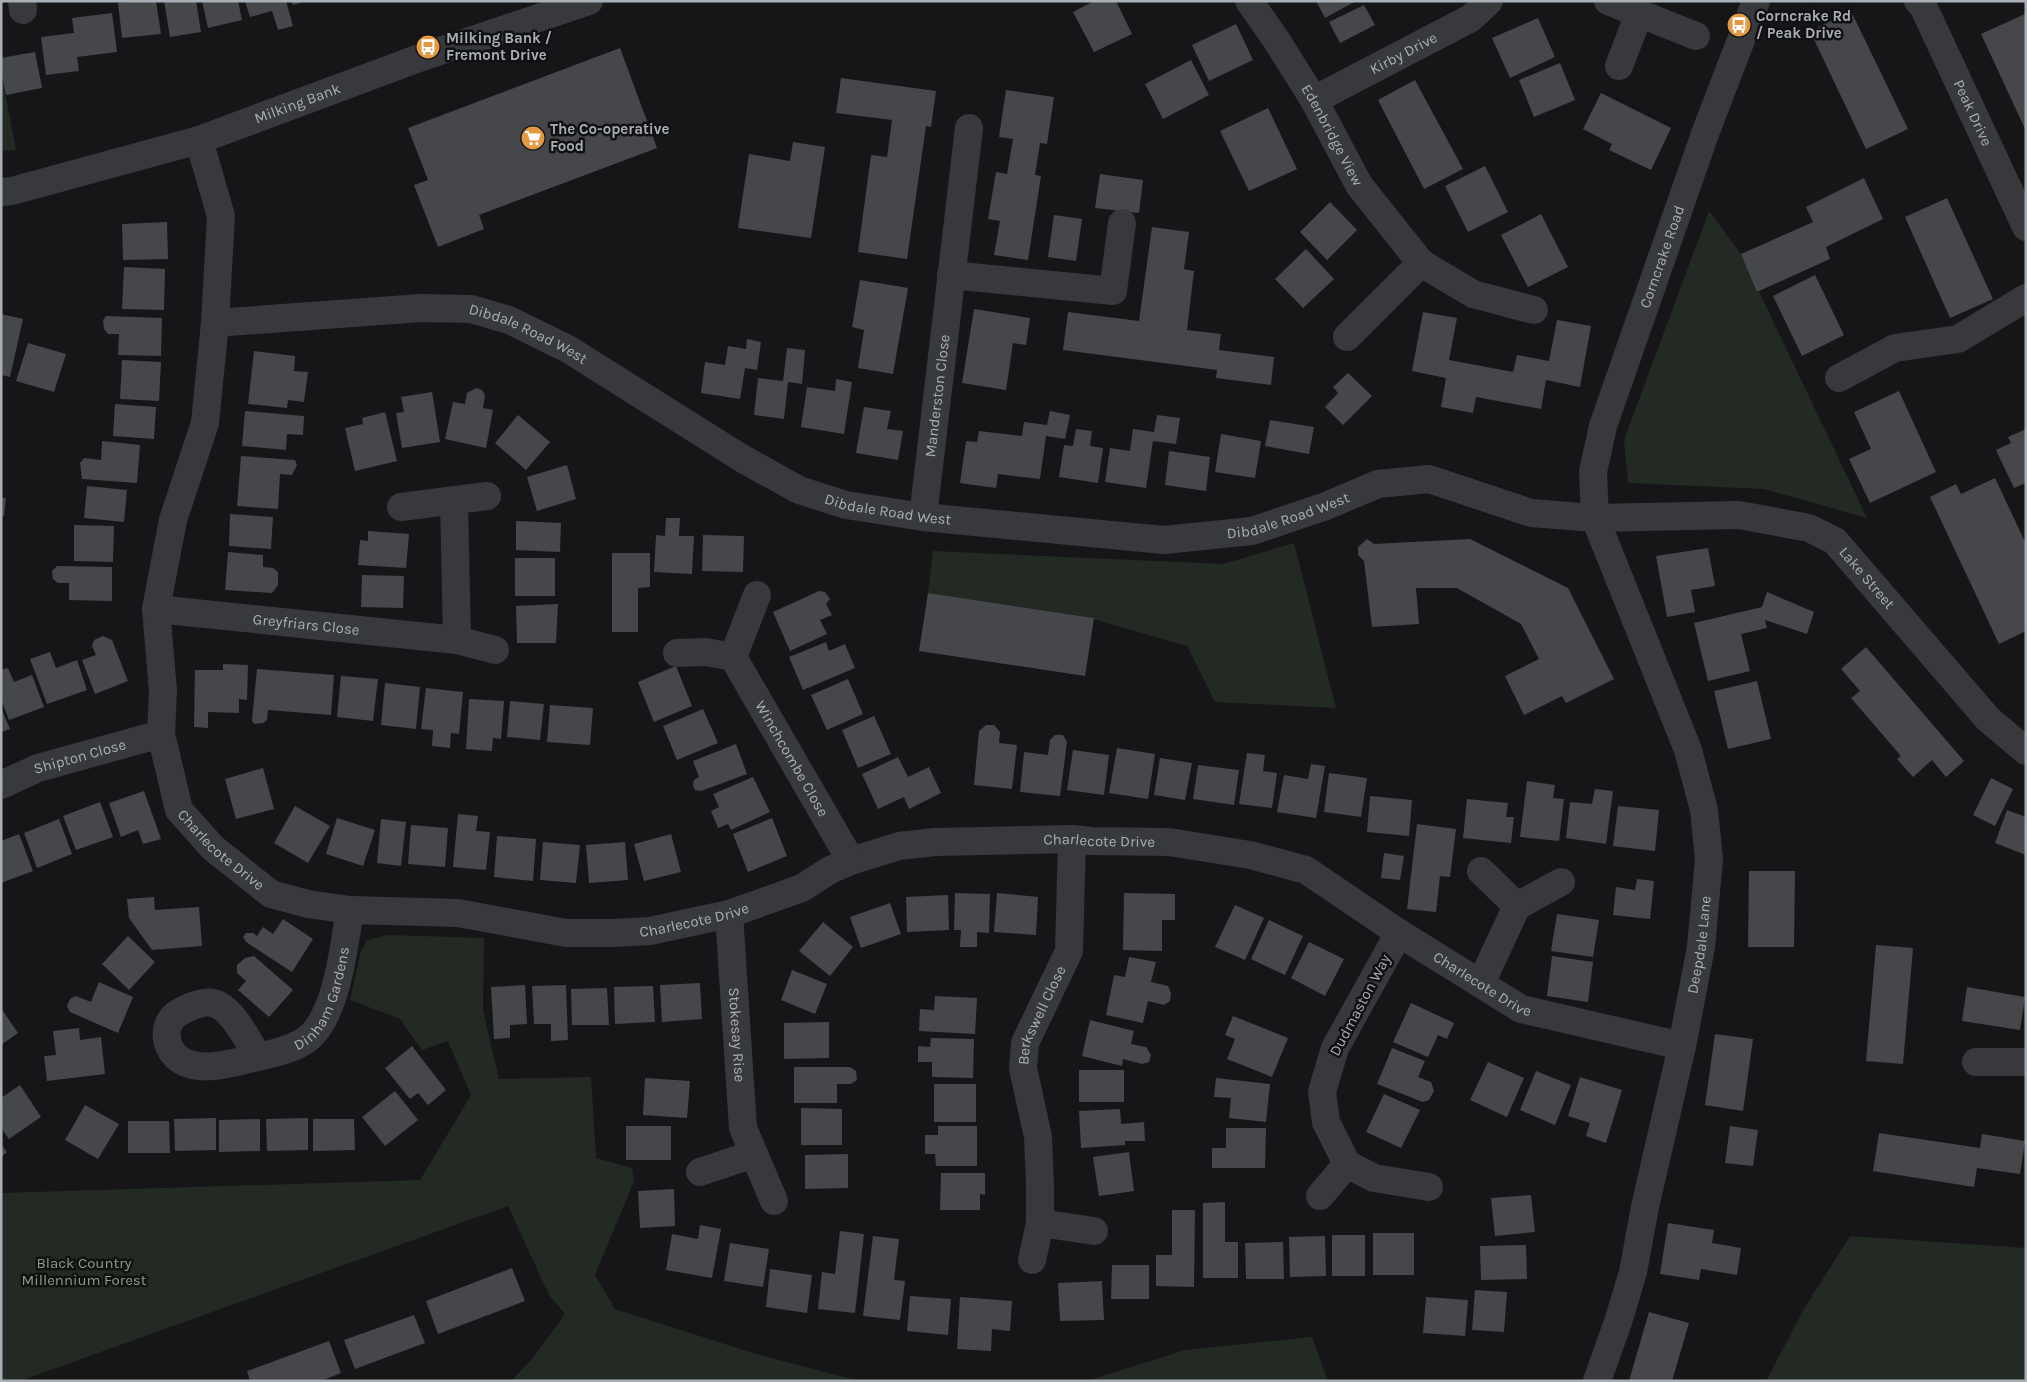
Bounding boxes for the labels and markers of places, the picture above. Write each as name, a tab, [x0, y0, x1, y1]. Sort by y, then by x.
place label: Corncrake Rd / Peak Drive	[1756, 7, 1851, 42]
bus stop icon: Corncrake Rd / Peak Drive	[1726, 12, 1752, 38]
place label: Milking Bank / Fremont Drive	[446, 29, 552, 64]
bus stop icon: Milking Bank / Fremont Drive	[415, 34, 441, 60]
place label: The Co-operative Food	[550, 120, 670, 155]
supermarket icon: The Co-operative Food	[520, 125, 546, 151]

